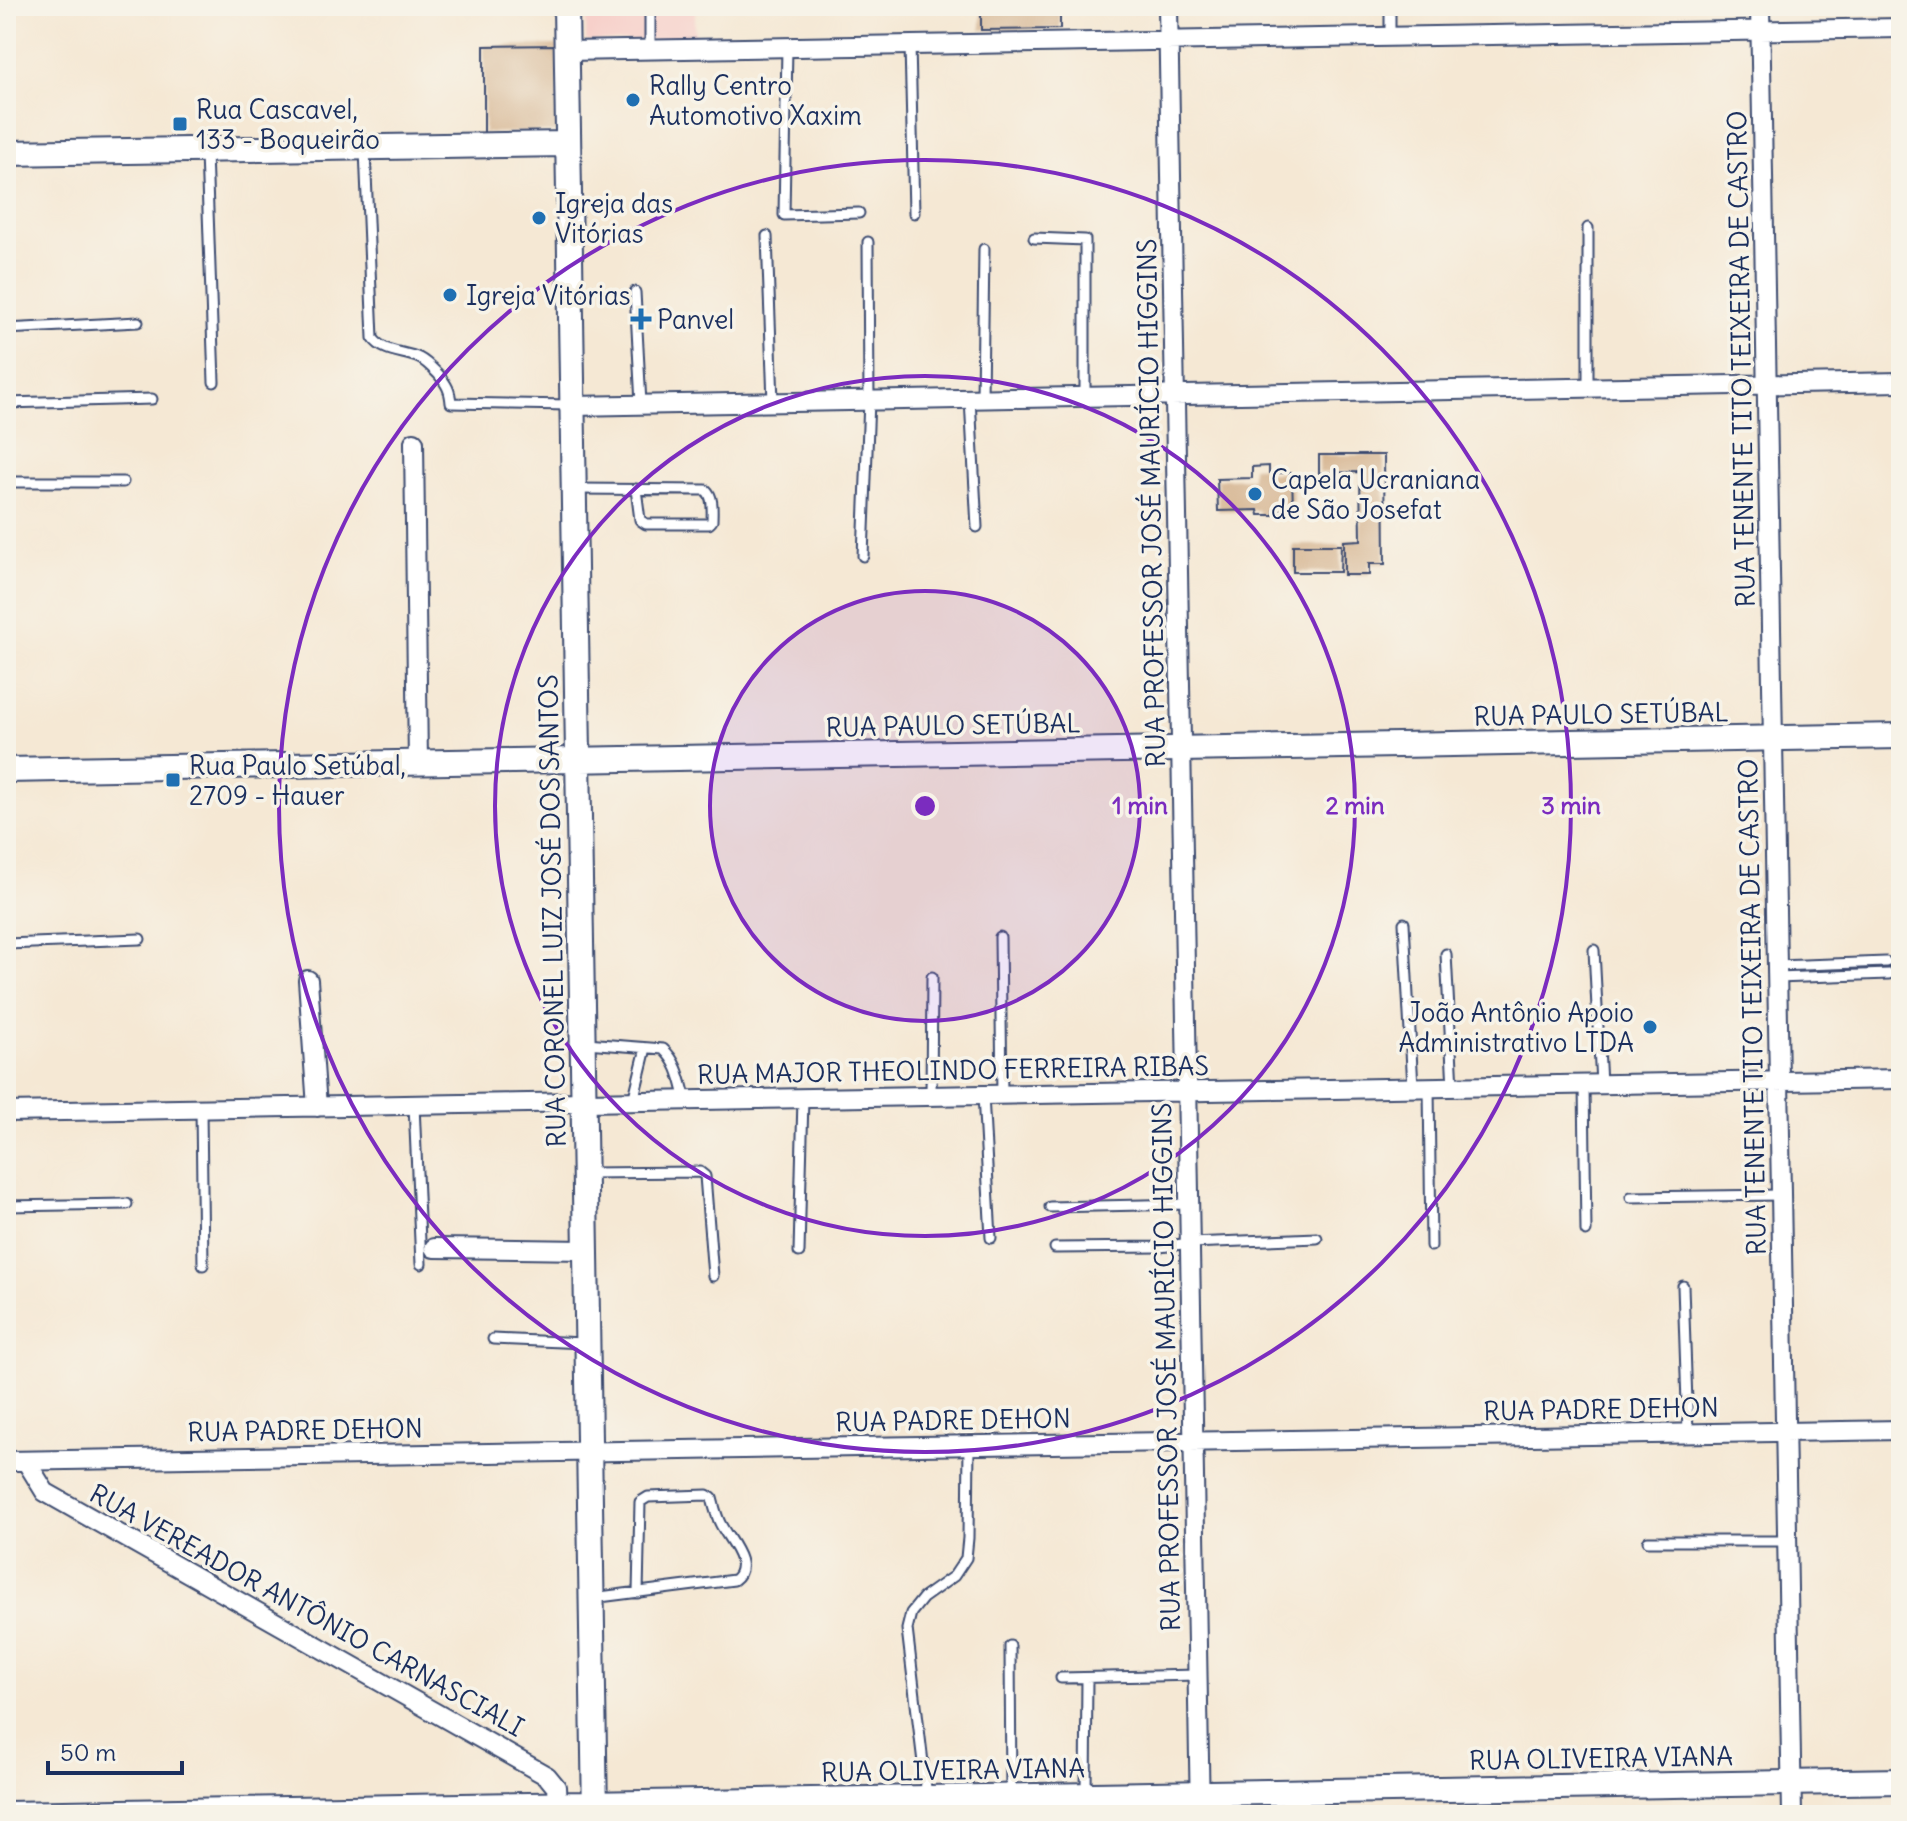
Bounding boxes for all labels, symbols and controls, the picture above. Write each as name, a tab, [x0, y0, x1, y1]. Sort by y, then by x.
place label: Rally Centro Automotivo Xaxim	[649, 69, 862, 132]
marker: Rally Centro Automotivo Xaxim	[624, 91, 642, 109]
place label: Rua Cascavel, 133 - Boqueirão	[196, 93, 380, 156]
street label: RUA TENENTE TITO TEIXEIRA DE CASTRO	[1720, 110, 1762, 608]
marker: Rua Cascavel, 133 - Boqueirão	[171, 115, 189, 133]
place label: Igreja das Vitórias	[555, 187, 673, 250]
marker: Igreja das Vitórias	[530, 209, 548, 227]
street label: RUA PROFESSOR JOSÉ MAURÍCIO HIGGINS	[1129, 238, 1172, 768]
place label: Igreja Vitórias	[466, 279, 631, 312]
marker: Igreja Vitórias	[441, 286, 459, 304]
place label: Panvel	[657, 303, 734, 336]
marker: Panvel	[632, 310, 650, 328]
place label: Capela Ucraniana de São Josefat	[1271, 463, 1480, 526]
marker: Capela Ucraniana de São Josefat	[1246, 485, 1264, 503]
street label: RUA CORONEL LUIZ JOSÉ DOS SANTOS	[530, 674, 573, 1148]
street label: RUA PAULO SETÚBAL	[1473, 694, 1729, 733]
street label: RUA PAULO SETÚBAL	[825, 705, 1081, 744]
place label: Rua Paulo Setúbal, 2709 - Hauer	[189, 749, 406, 812]
street label: RUA TENENTE TITO TEIXEIRA DE CASTRO	[1731, 758, 1773, 1256]
marker: Rua Paulo Setúbal, 2709 - Hauer	[164, 771, 182, 789]
text: 1 min	[1112, 790, 1168, 820]
text: 2 min	[1325, 790, 1385, 820]
text: 3 min	[1541, 790, 1601, 820]
centre of rings	[911, 792, 939, 820]
place label: João Antônio Apoio Administrativo LTDA	[1398, 996, 1634, 1059]
marker: João Antônio Apoio Administrativo LTDA	[1641, 1018, 1659, 1036]
street label: RUA MAJOR THEOLINDO FERREIRA RIBAS	[697, 1049, 1209, 1091]
street label: RUA PROFESSOR JOSÉ MAURÍCIO HIGGINS	[1144, 1102, 1187, 1632]
street label: RUA PADRE DEHON	[1483, 1390, 1719, 1428]
street label: RUA PADRE DEHON	[835, 1401, 1071, 1439]
street label: RUA PADRE DEHON	[187, 1411, 423, 1449]
street label: RUA VEREADOR ANTÔNIO CARNASCIALI	[84, 1475, 531, 1744]
scale bar	[48, 1725, 182, 1775]
text: 50 m	[60, 1737, 116, 1767]
street label: RUA OLIVEIRA VIANA	[1469, 1739, 1733, 1777]
street label: RUA OLIVEIRA VIANA	[821, 1751, 1085, 1789]

